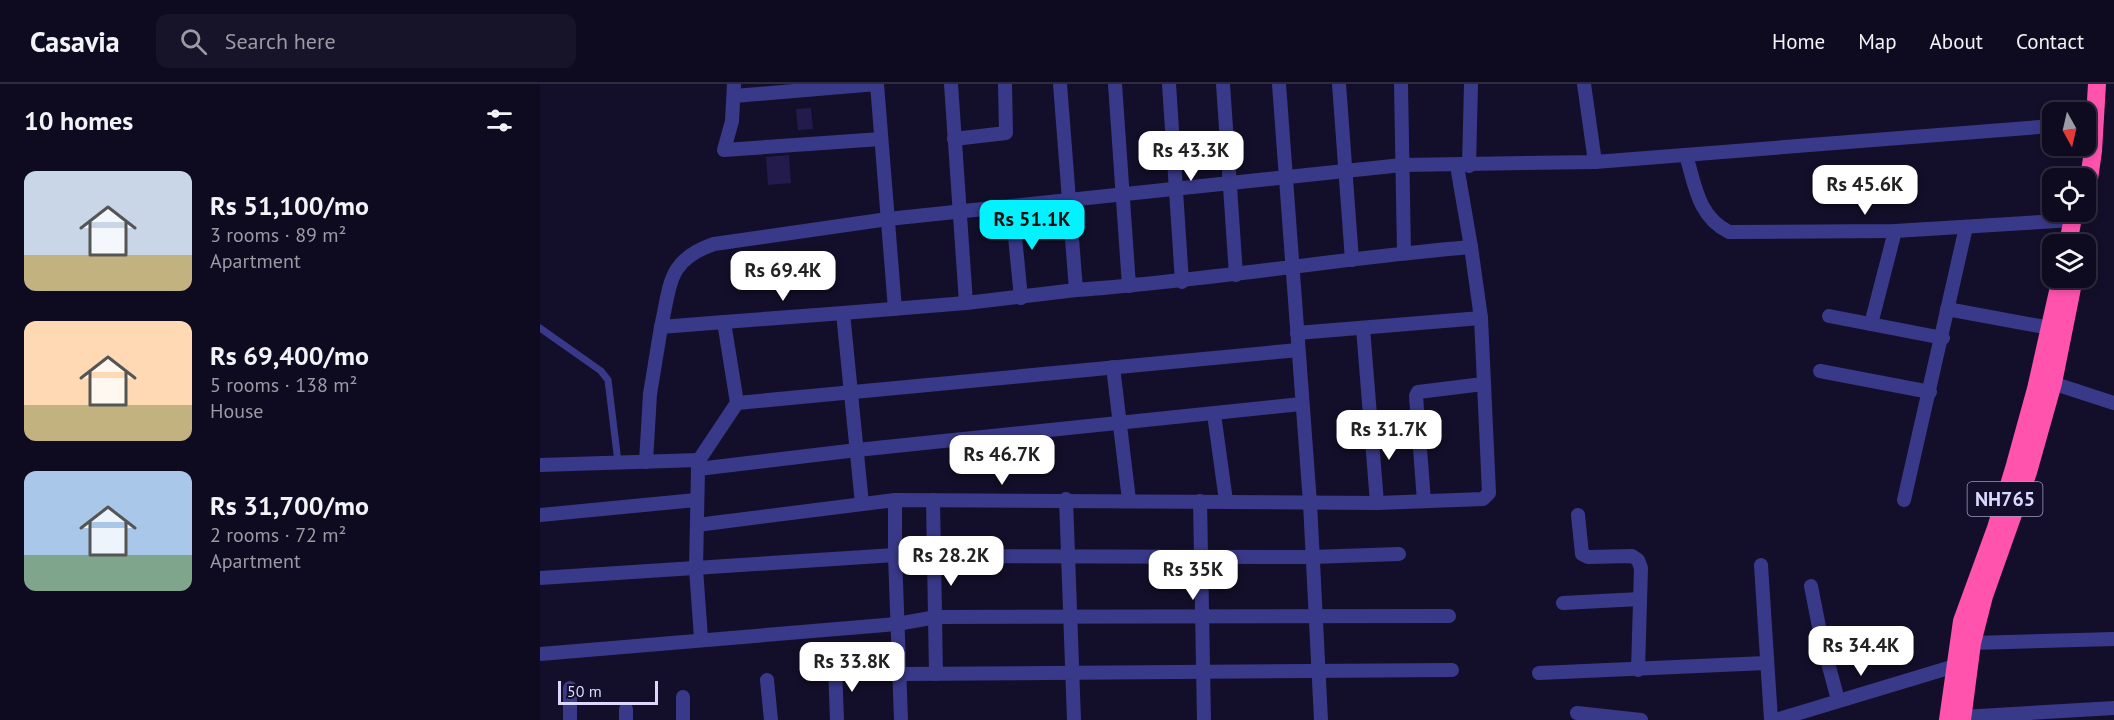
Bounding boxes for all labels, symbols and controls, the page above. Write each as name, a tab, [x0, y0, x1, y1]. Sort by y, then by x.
search box	[156, 14, 576, 68]
text: Casavia	[30, 23, 120, 60]
icon: search	[177, 25, 210, 58]
text: Search here	[225, 27, 336, 55]
text: Home	[1772, 28, 1825, 55]
text: Map	[1858, 28, 1897, 55]
text: About	[1930, 28, 1983, 55]
text: Contact	[2016, 28, 2084, 55]
north arrow	[2042, 102, 2096, 156]
map controls	[2042, 102, 2096, 288]
text: 10 homes	[24, 104, 133, 137]
icon: filters	[483, 104, 516, 137]
pin: Rs 43.3K	[1129, 131, 1253, 182]
text: Rs 43.3K	[1153, 137, 1229, 163]
pin: Rs 45.6K	[1803, 165, 1927, 216]
button: locate	[2042, 168, 2096, 222]
text: Rs 45.6K	[1827, 171, 1903, 197]
text: Rs 51,100/mo	[210, 189, 369, 222]
icon: home	[72, 195, 144, 267]
pin: Rs 51.1K	[970, 200, 1094, 251]
text: Rs 51.1K	[994, 206, 1070, 232]
text: 3 rooms · 89 m²	[210, 222, 346, 248]
button: layers	[2042, 234, 2096, 288]
text: Apartment	[210, 248, 301, 274]
pin: Rs 69.4K	[721, 251, 845, 302]
text: Rs 69.4K	[745, 257, 821, 283]
text: Rs 69,400/mo	[210, 339, 369, 372]
icon: home	[72, 345, 144, 417]
text: 5 rooms · 138 m²	[210, 372, 357, 398]
text: House	[210, 398, 264, 424]
pin: Rs 31.7K	[1327, 410, 1451, 461]
text: Rs 31.7K	[1351, 416, 1427, 442]
pin: Rs 46.7K	[940, 435, 1064, 486]
text: Rs 46.7K	[964, 441, 1040, 467]
road number: NH765	[1968, 482, 2042, 516]
text: Rs 31,700/mo	[210, 489, 369, 522]
icon: home	[72, 495, 144, 567]
text: 2 rooms · 72 m²	[210, 522, 346, 548]
pin: Rs 28.2K	[889, 536, 1013, 587]
text: Rs 28.2K	[913, 542, 989, 568]
text: Apartment	[210, 548, 301, 574]
pin: Rs 35K	[1144, 550, 1242, 601]
text: Rs 35K	[1163, 556, 1223, 582]
pin: Rs 34.4K	[1799, 626, 1923, 677]
text: Rs 34.4K	[1823, 632, 1899, 658]
pin: Rs 33.8K	[790, 642, 914, 693]
text: Rs 33.8K	[814, 648, 890, 674]
scale bar	[558, 678, 658, 706]
text: 50 m	[567, 681, 602, 701]

